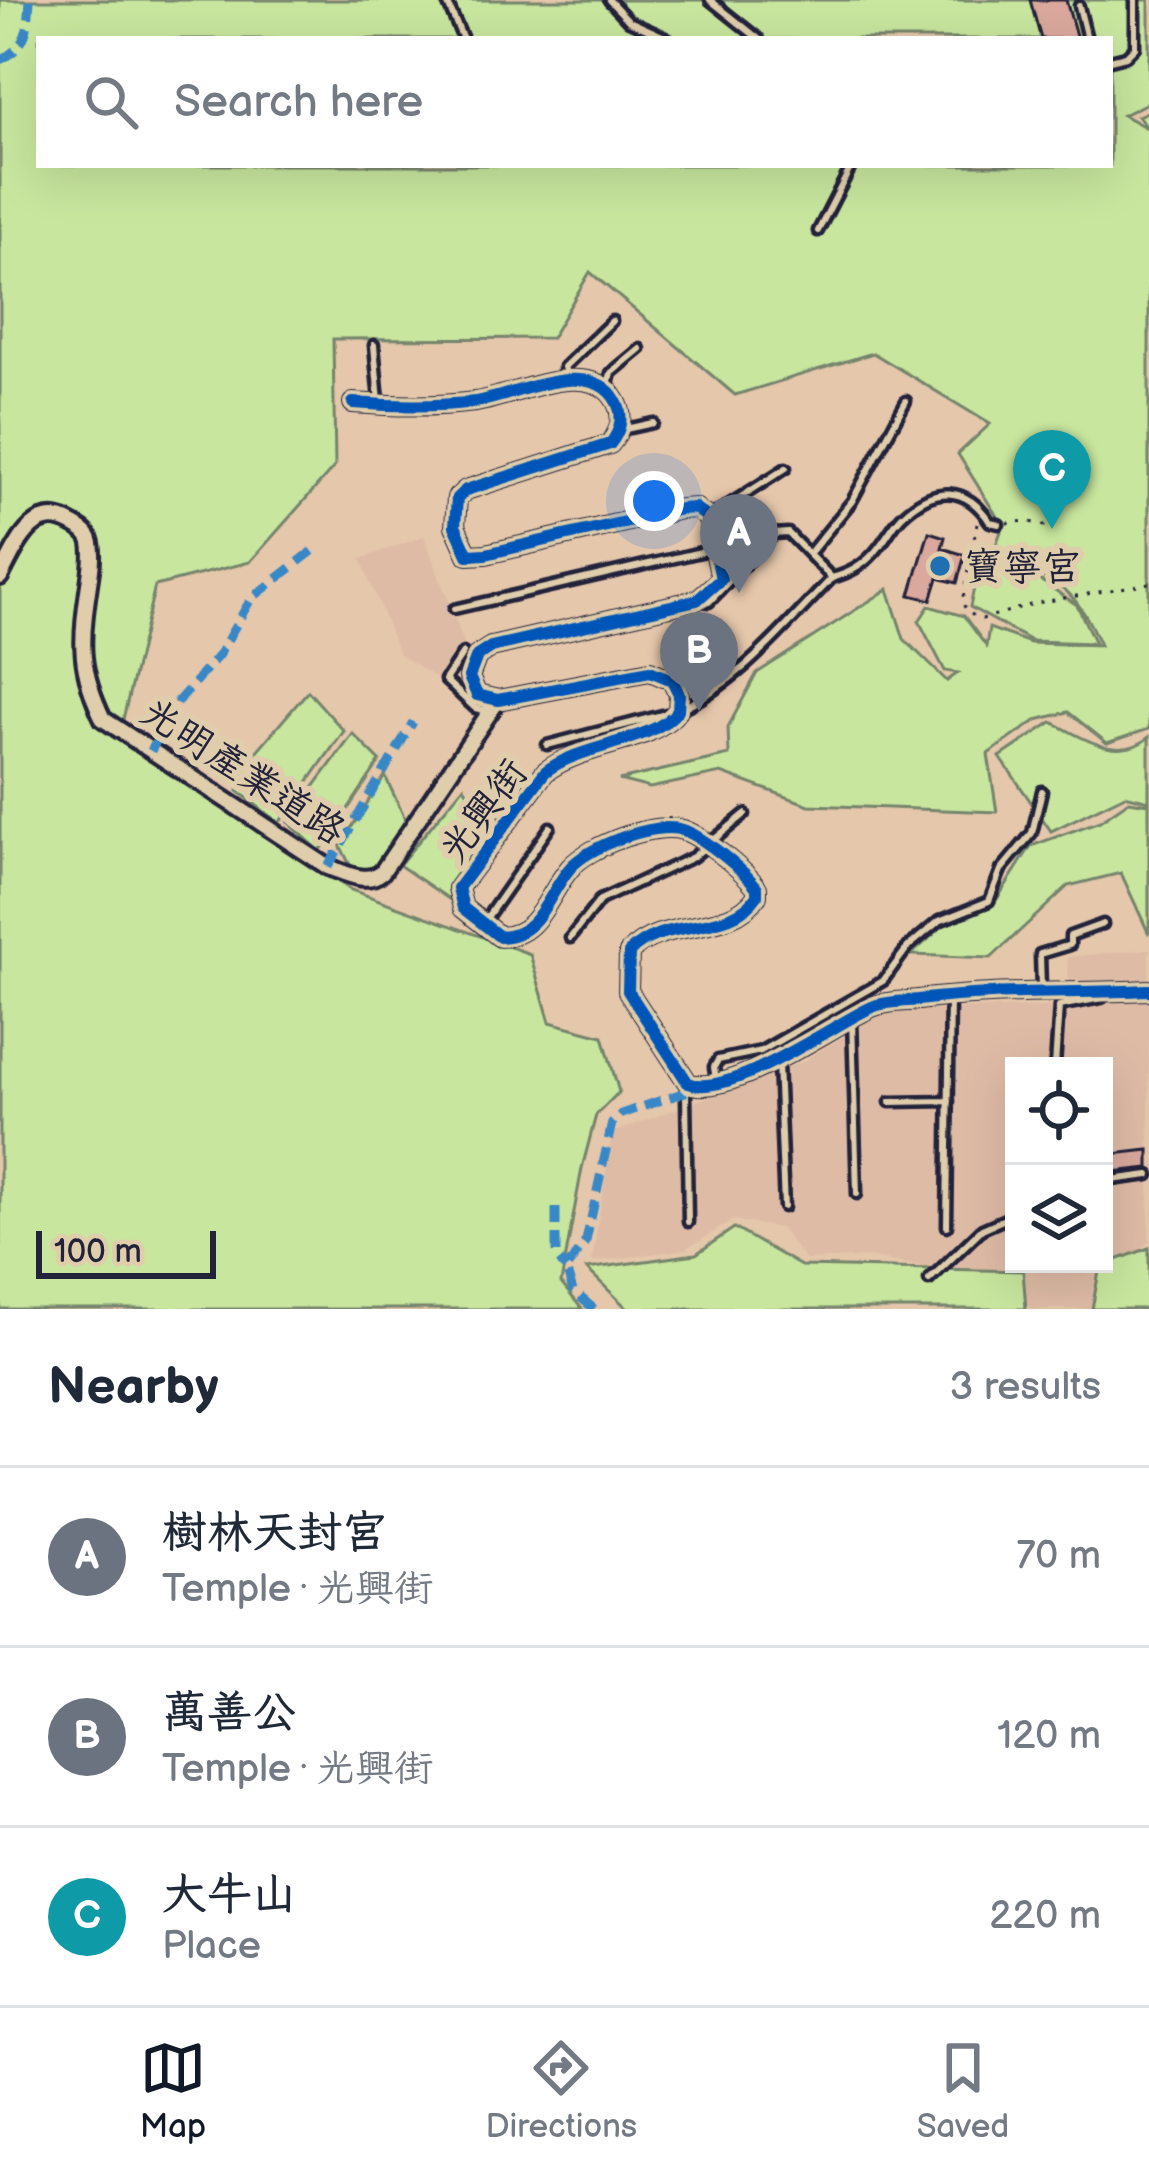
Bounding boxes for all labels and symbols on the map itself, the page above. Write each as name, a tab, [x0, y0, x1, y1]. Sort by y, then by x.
pin: C	[1013, 430, 1091, 529]
your location	[624, 471, 684, 531]
pin: A	[700, 494, 778, 593]
place label: 寶寧宮	[964, 545, 1081, 592]
marker: 寶寧宮	[927, 553, 953, 579]
pin: B	[660, 612, 738, 711]
street label: 光明產業道路	[132, 689, 354, 856]
street label: 光興街	[430, 751, 538, 872]
scale bar	[36, 1225, 216, 1278]

